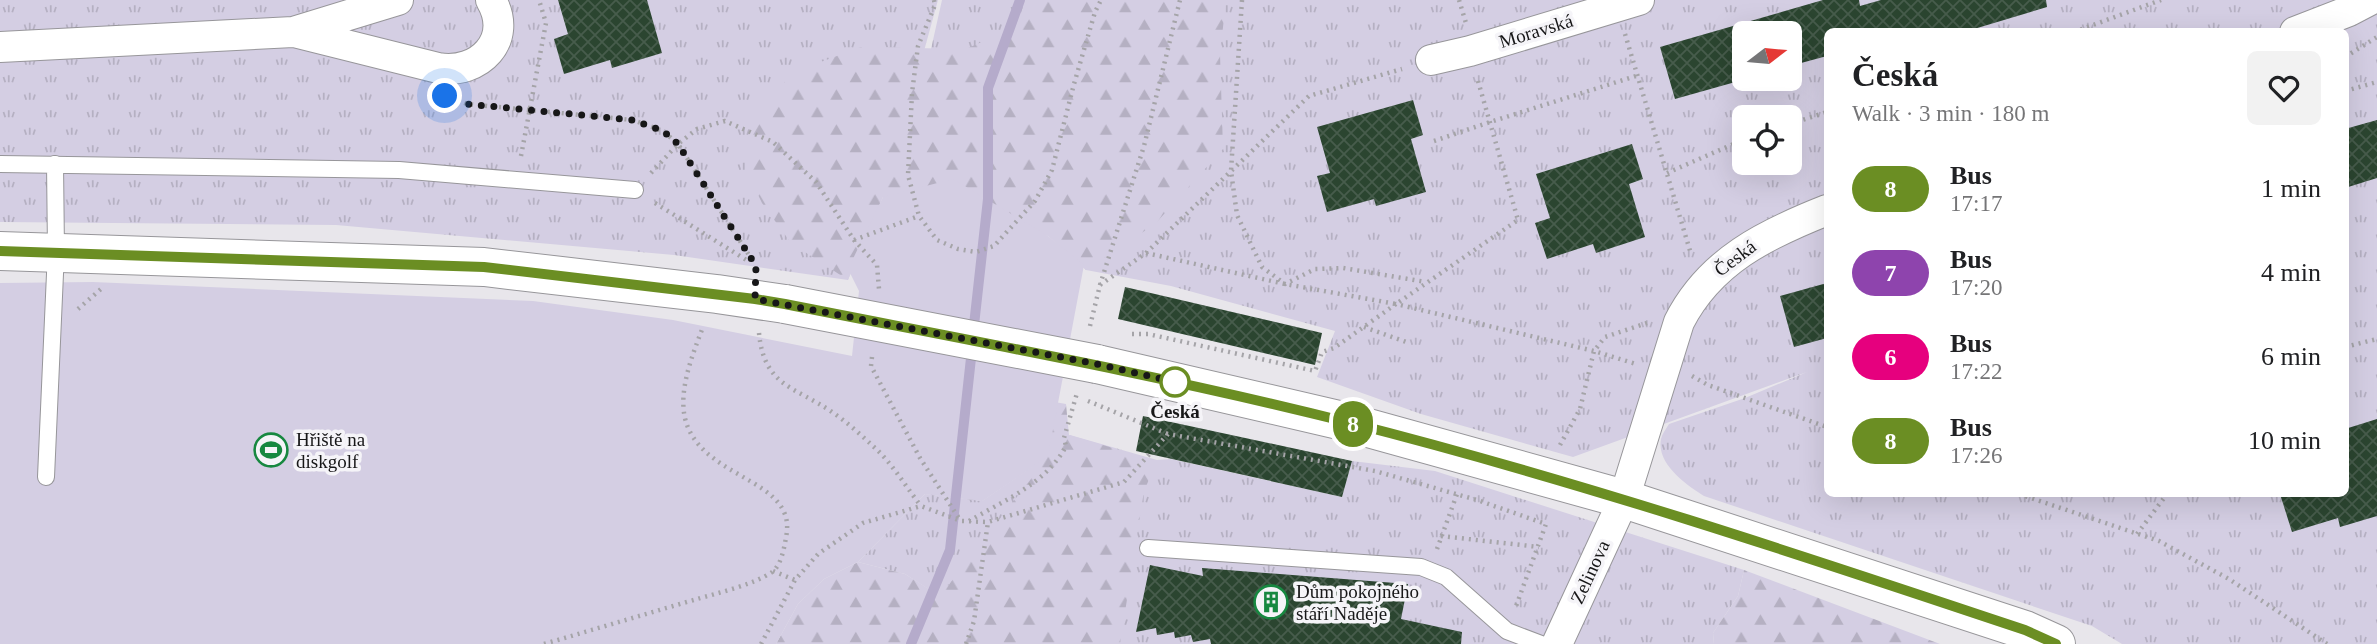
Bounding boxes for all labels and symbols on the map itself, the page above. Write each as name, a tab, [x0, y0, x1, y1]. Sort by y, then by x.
street label: Moravská	[1497, 10, 1576, 52]
north arrow	[1732, 21, 1802, 91]
your location	[427, 78, 462, 113]
street label: Česká	[1710, 235, 1760, 280]
marker: Česká	[1160, 367, 1190, 397]
place label: Česká	[1150, 401, 1200, 422]
line badge: 8	[1330, 401, 1376, 447]
place label: Hřiště na diskgolf	[296, 429, 366, 472]
sports icon: Hřiště na diskgolf	[252, 431, 290, 469]
street label: Zelinova	[1566, 536, 1614, 607]
place label: Dům pokojného stáří Naděje	[1296, 581, 1419, 624]
building icon: Dům pokojného stáří Naděje	[1252, 583, 1290, 621]

